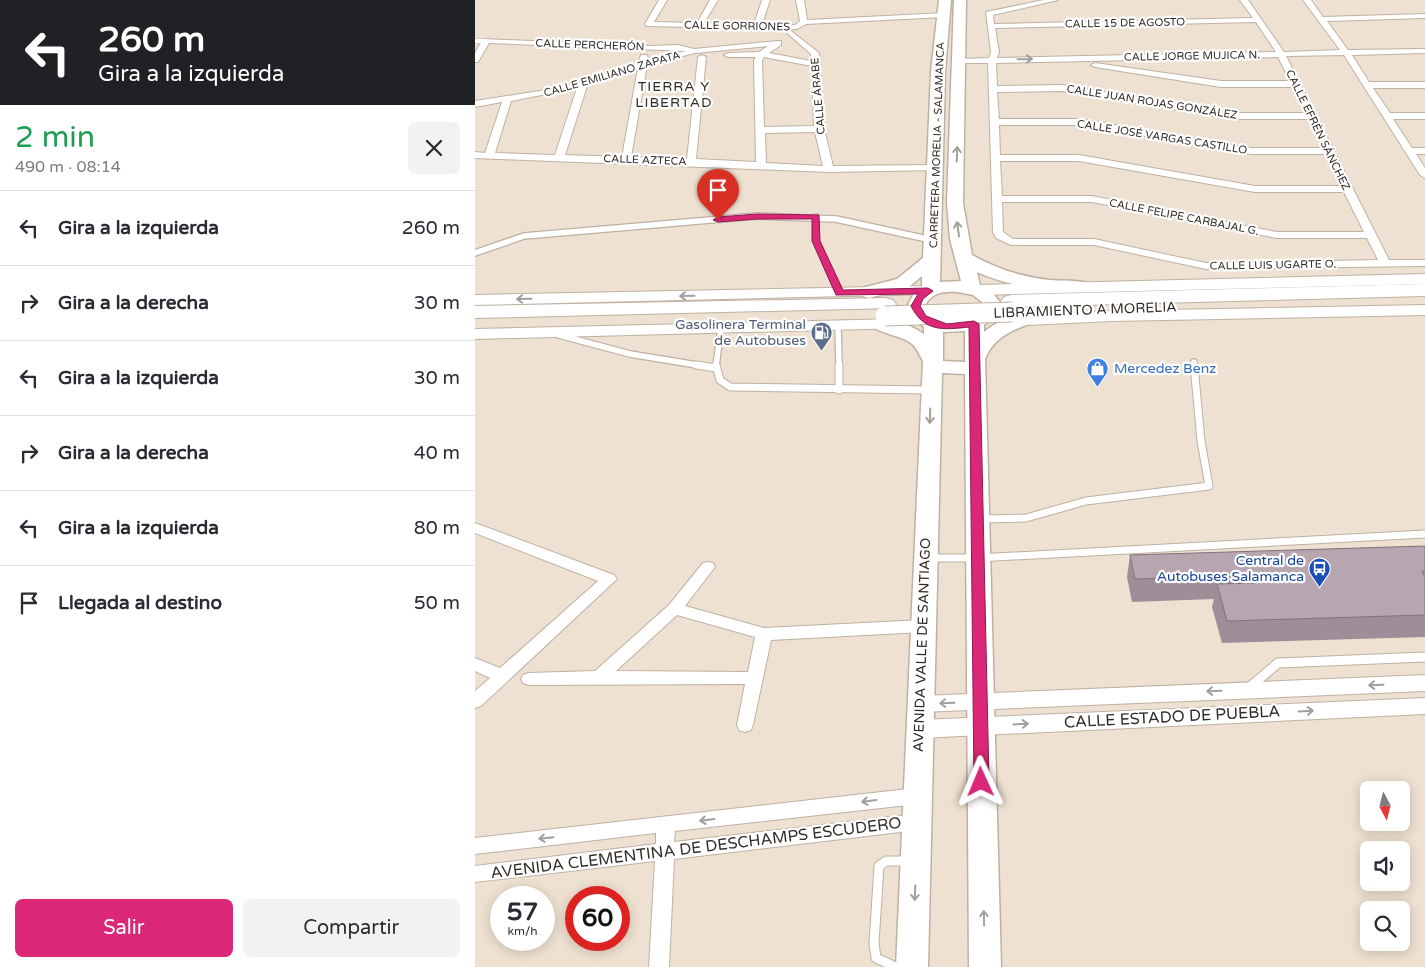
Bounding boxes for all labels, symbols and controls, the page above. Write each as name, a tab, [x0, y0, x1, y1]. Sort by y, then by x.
street label: CALLE 15 DE AGOSTO	[1065, 15, 1185, 31]
text: 260 m	[98, 19, 205, 61]
street label: CALLE GORRIONES	[684, 19, 790, 33]
icon: left	[15, 20, 80, 85]
street label: CALLE PERCHERÓN	[535, 36, 645, 53]
street label: CARRETERA MORELIA - SALAMANCA	[927, 42, 947, 248]
street label: CALLE EMILIANO ZAPATA	[542, 48, 682, 100]
street label: CALLE JORGE MUJICA N.	[1124, 48, 1260, 64]
one-way arrow	[1017, 55, 1033, 64]
street label: CALLE ÁRABE	[807, 57, 828, 135]
text: Gira a la izquierda	[98, 61, 284, 87]
street label: CALLE EFRÉN SÁNCHEZ	[1283, 67, 1354, 192]
district label: TIERRA Y LIBERTAD	[635, 78, 713, 111]
street label: CALLE JUAN ROJAS GONZÁLEZ	[1066, 81, 1238, 122]
street label: CALLE JOSÉ VARGAS CASTILLO	[1076, 116, 1248, 157]
text: 2 min	[15, 119, 95, 156]
button: close	[408, 122, 460, 174]
one-way arrow	[952, 146, 962, 162]
street label: CALLE AZTECA	[603, 152, 687, 168]
text: 490 m · 08:14	[15, 157, 121, 177]
pin	[697, 169, 739, 220]
icon: arrive	[704, 176, 732, 204]
street label: CALLE FELIPE CARBAJAL G.	[1108, 196, 1260, 238]
icon: left	[15, 214, 43, 242]
text: Gira a la izquierda	[58, 217, 219, 239]
text: 260 m	[402, 217, 460, 239]
one-way arrow	[953, 221, 963, 237]
street label: CALLE LUIS UGARTE O.	[1210, 257, 1336, 273]
icon: right	[15, 289, 43, 317]
one-way arrow	[679, 291, 695, 301]
text: Gira a la derecha	[58, 292, 209, 314]
text: 30 m	[414, 292, 460, 314]
one-way arrow	[516, 294, 532, 304]
street label: LIBRAMIENTO A MORELIA	[993, 298, 1177, 322]
place label: Gasolinera Terminal de Autobuses	[675, 316, 806, 349]
fuel station icon: Gasolinera Terminal de Autobuses	[810, 320, 834, 351]
shop icon: Mercedez Benz	[1086, 356, 1110, 387]
place label: Mercedez Benz	[1114, 360, 1216, 377]
icon: left	[15, 364, 43, 392]
text: Gira a la izquierda	[58, 367, 219, 389]
text: 30 m	[414, 367, 460, 389]
one-way arrow	[925, 408, 935, 424]
icon: right	[15, 439, 43, 467]
text: Gira a la derecha	[58, 442, 209, 464]
text: 40 m	[414, 442, 460, 464]
icon: left	[15, 514, 43, 542]
text: Gira a la izquierda	[58, 517, 219, 539]
text: 80 m	[414, 517, 460, 539]
street label: AVENIDA VALLE DE SANTIAGO	[910, 538, 934, 752]
place label: Central de Autobuses Salamanca	[1157, 552, 1304, 585]
bus stop icon: Central de Autobuses Salamanca	[1308, 556, 1332, 587]
icon: arrive	[15, 589, 43, 617]
text: Llegada al destino	[58, 592, 222, 614]
text: 50 m	[414, 592, 460, 614]
one-way arrow	[1369, 680, 1385, 689]
one-way arrow	[1206, 687, 1222, 696]
one-way arrow	[939, 698, 955, 707]
street label: CALLE ESTADO DE PUEBLA	[1063, 701, 1281, 733]
one-way arrow	[1297, 707, 1313, 716]
one-way arrow	[1012, 719, 1029, 729]
position arrow	[954, 755, 1006, 807]
north arrow	[1360, 781, 1410, 831]
map controls	[1360, 781, 1410, 951]
one-way arrow	[861, 796, 877, 806]
street label: AVENIDA CLEMENTINA DE DESCHAMPS ESCUDERO	[489, 813, 903, 883]
one-way arrow	[700, 815, 716, 825]
one-way arrow	[538, 833, 554, 843]
button: sound	[1360, 841, 1410, 891]
one-way arrow	[910, 884, 920, 901]
speed limit sign: 60	[565, 886, 630, 951]
text: 57	[507, 897, 538, 927]
button: Salir	[15, 899, 233, 957]
button: Compartir	[243, 899, 460, 957]
button: search	[1360, 901, 1410, 951]
one-way arrow	[979, 911, 989, 927]
text: km/h	[507, 924, 538, 938]

